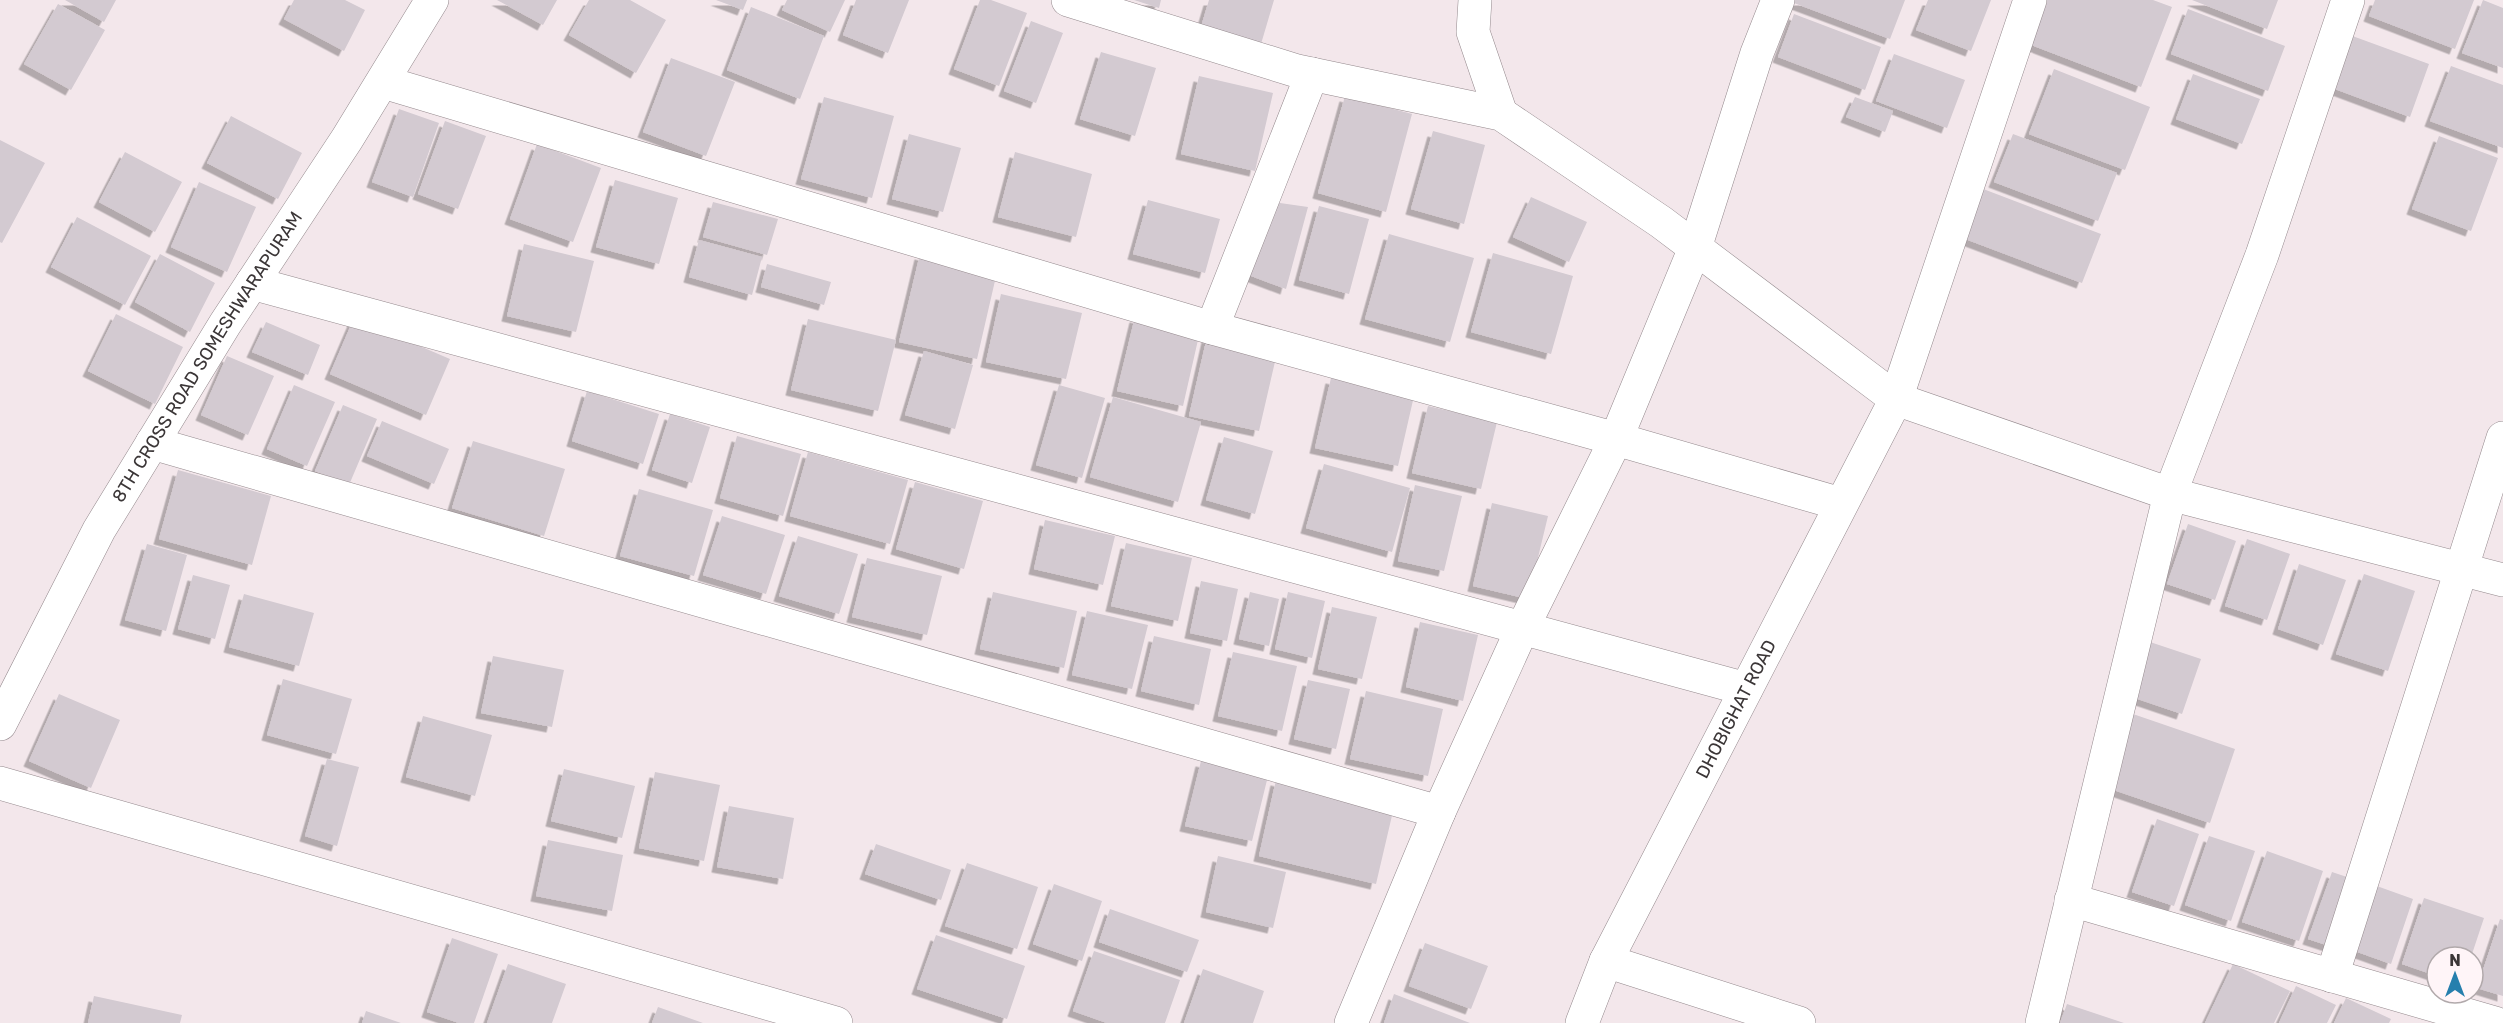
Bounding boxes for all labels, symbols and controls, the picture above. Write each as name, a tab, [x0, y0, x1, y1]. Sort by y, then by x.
street label: 8TH CROSS ROAD SOMESHWARAPURAM	[108, 207, 307, 506]
street label: DHOBIGHAT ROAD	[1691, 636, 1781, 782]
north arrow	[2425, 945, 2485, 1005]
text: N	[2449, 951, 2461, 970]

